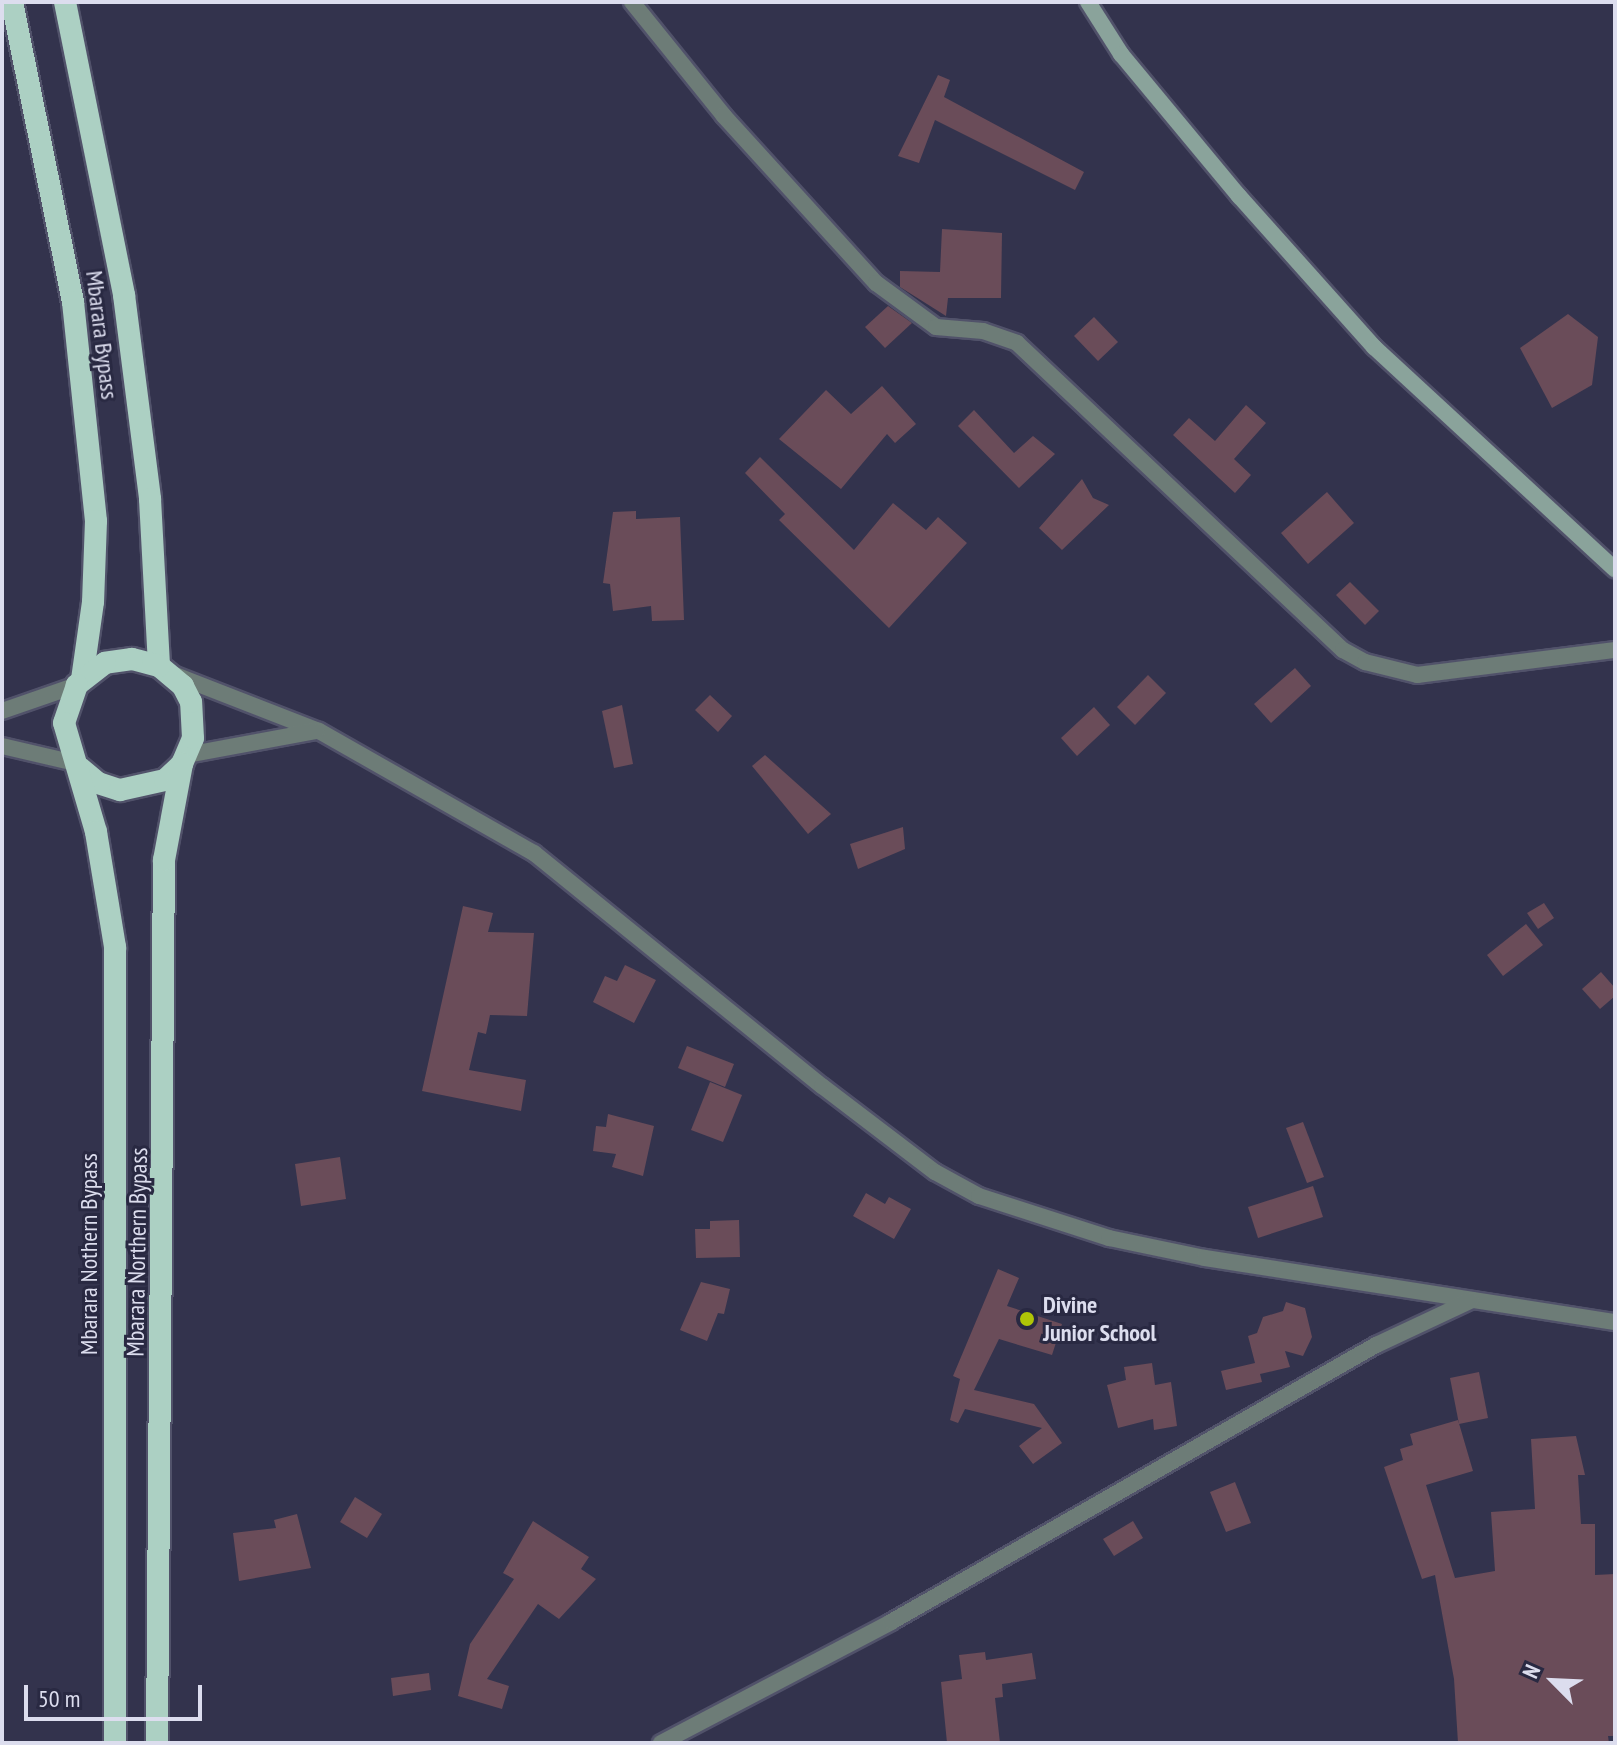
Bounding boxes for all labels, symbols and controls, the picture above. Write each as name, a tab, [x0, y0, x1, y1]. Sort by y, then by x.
street label: Mbarara Bypass	[80, 269, 124, 401]
street label: Mbarara Northern Bypass	[121, 1147, 153, 1357]
street label: Mbarara Nothern Bypass	[75, 1153, 103, 1355]
place label: Divine Junior School	[1043, 1291, 1156, 1347]
marker: Divine Junior School	[1018, 1310, 1036, 1328]
north arrow	[1513, 1641, 1593, 1721]
text: N	[1516, 1660, 1546, 1682]
scale bar	[28, 1669, 206, 1719]
text: 50 m	[38, 1683, 80, 1714]

